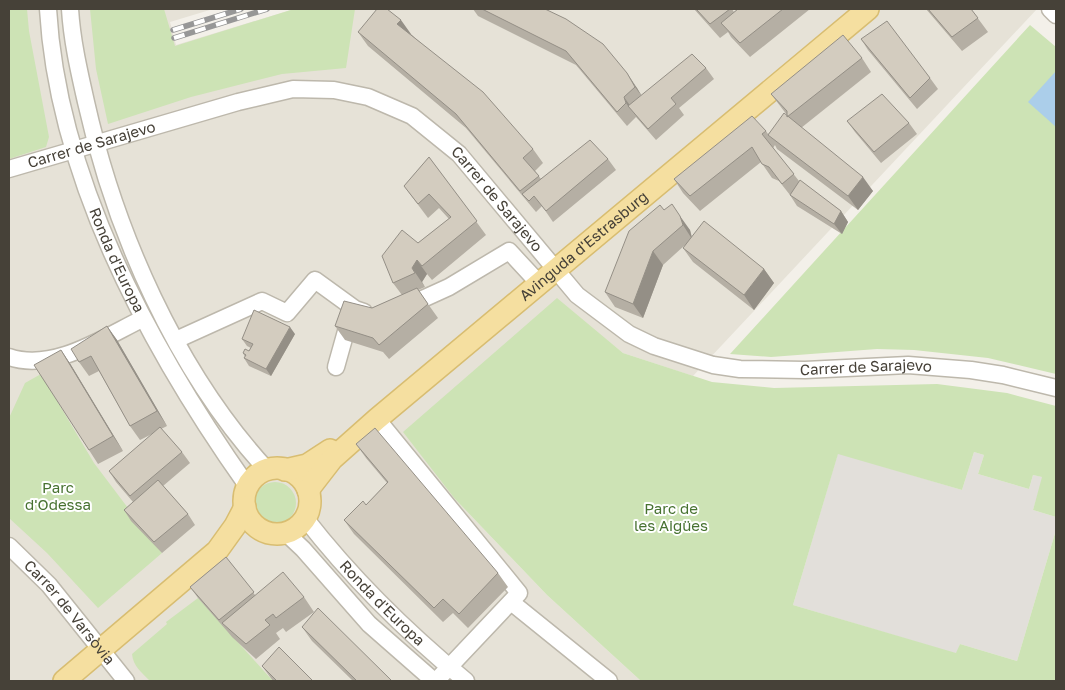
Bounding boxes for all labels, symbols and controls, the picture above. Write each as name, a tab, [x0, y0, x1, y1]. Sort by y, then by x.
street label: Carrer de Sarajevo	[25, 117, 157, 171]
street label: Carrer de Sarajevo	[448, 142, 547, 255]
street label: Avinguda d'Estrasburg	[515, 187, 651, 304]
street label: Ronda d'Europa	[86, 205, 149, 315]
street label: Carrer de Sarajevo	[800, 355, 933, 378]
park label: Parc d'Odessa	[25, 478, 91, 513]
park label: Parc de les Aigües	[634, 499, 708, 534]
street label: Carrer de Varsòvia	[21, 556, 119, 668]
street label: Ronda d'Europa	[337, 556, 429, 649]

